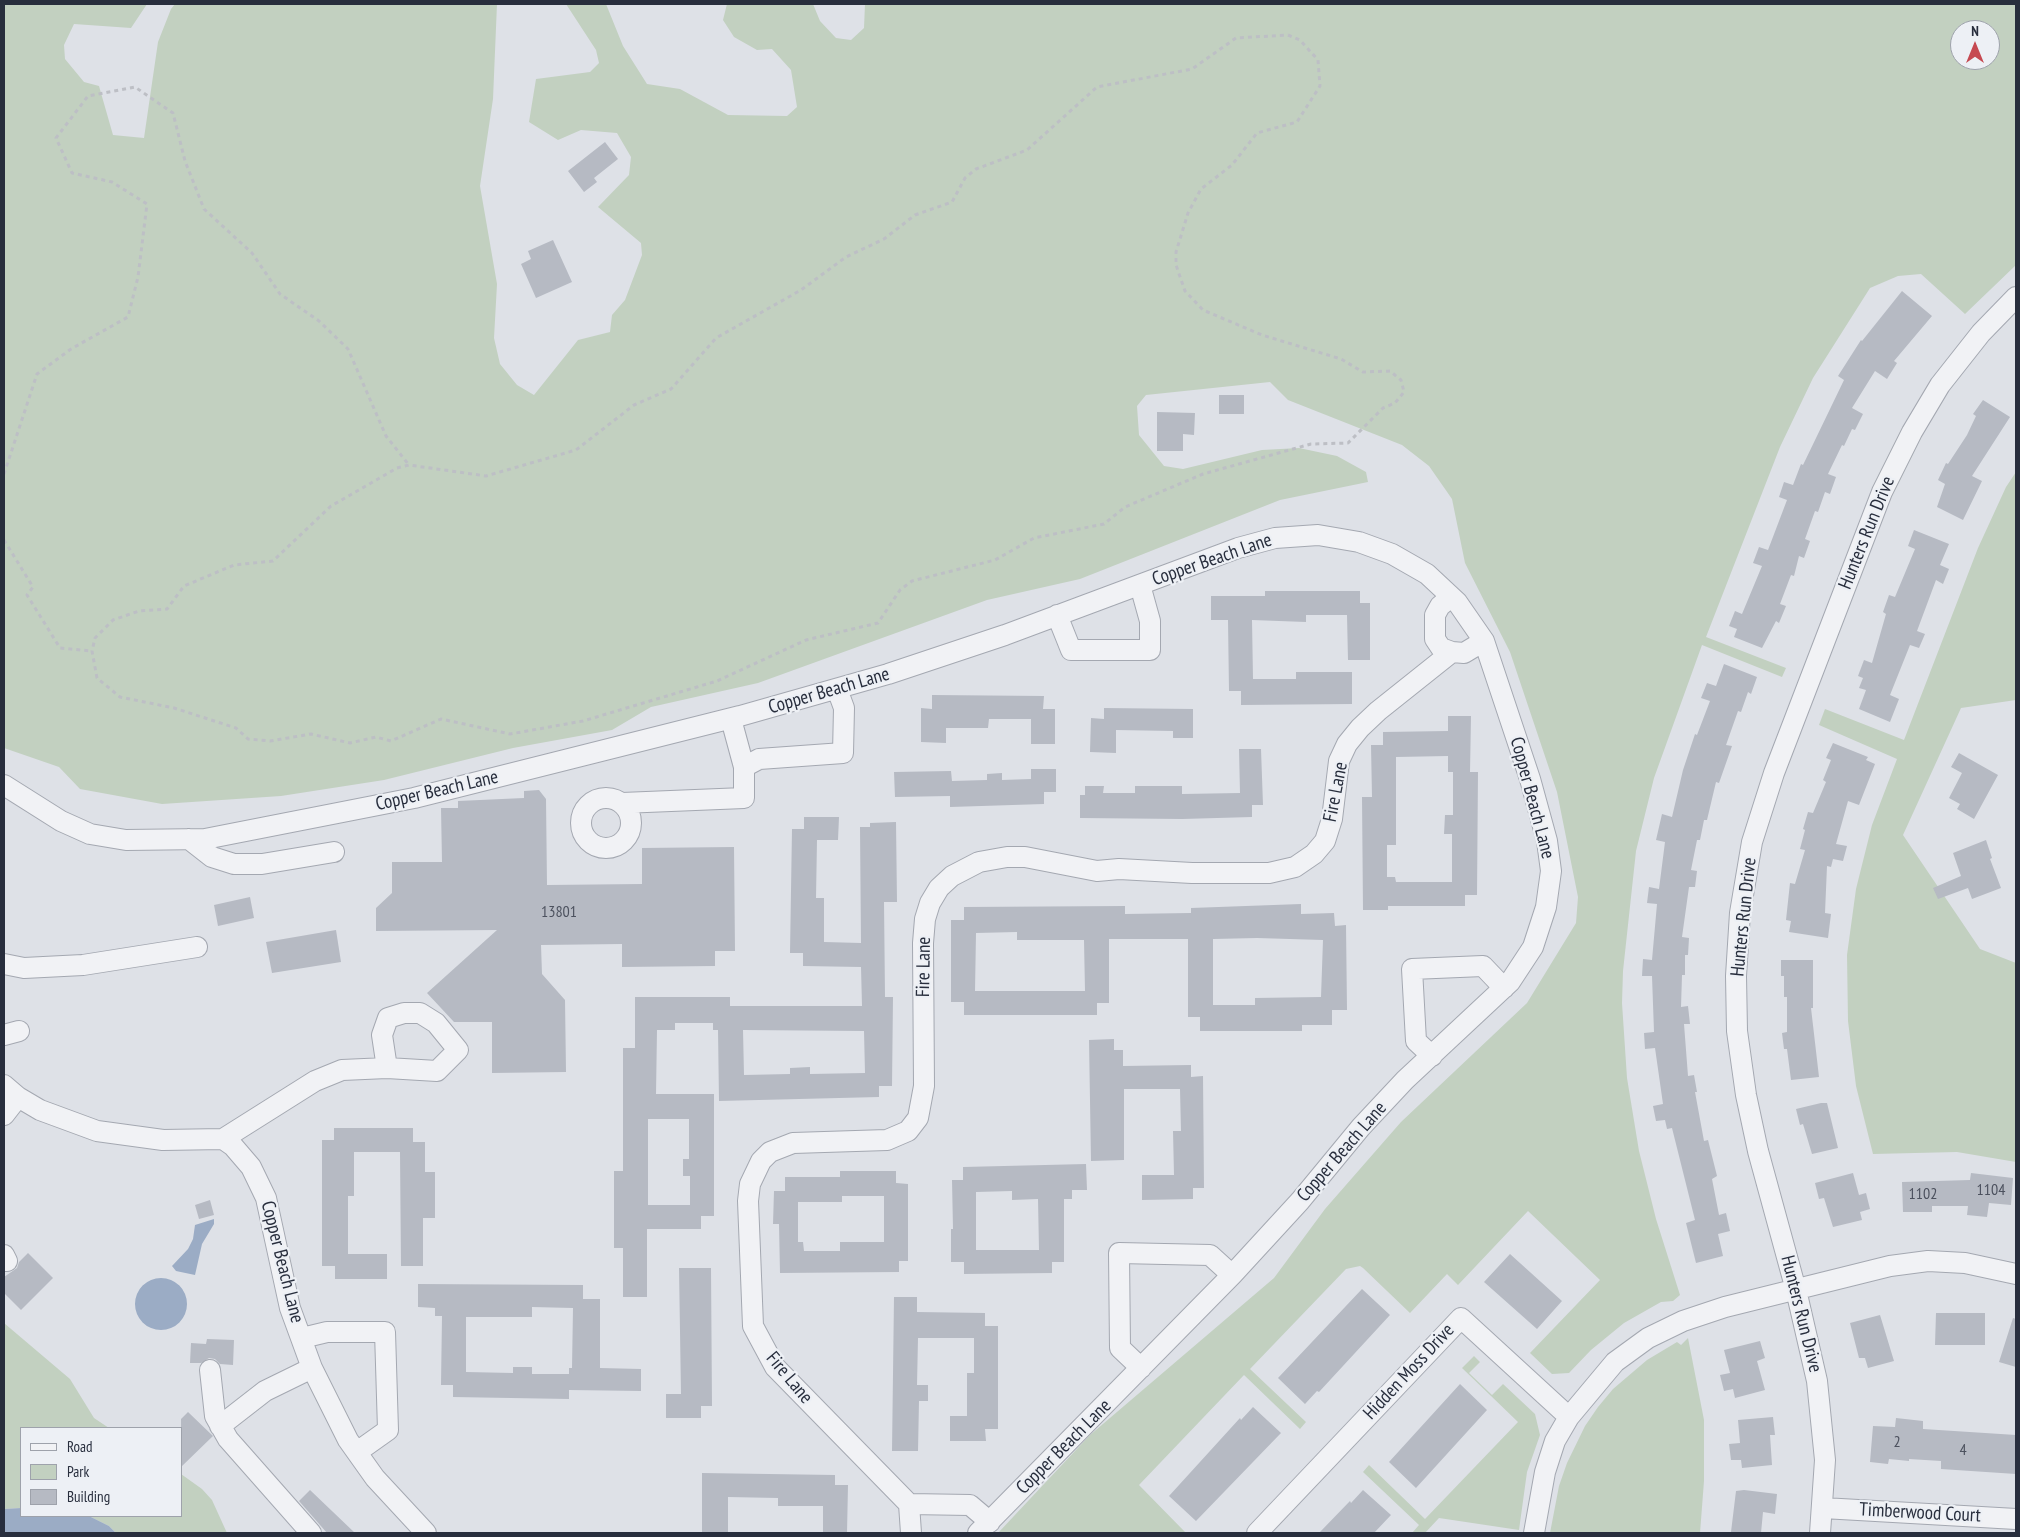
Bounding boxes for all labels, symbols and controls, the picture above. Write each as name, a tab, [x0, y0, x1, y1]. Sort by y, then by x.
north arrow	[1950, 20, 2000, 70]
text: N	[1971, 22, 1979, 40]
street label: Hunters Run Drive	[1834, 473, 1900, 593]
street label: Copper Beach Lane	[1149, 529, 1275, 591]
street label: Copper Beach Lane	[766, 663, 892, 719]
street label: Copper Beach Lane	[1505, 735, 1559, 861]
street label: Fire Lane	[1319, 760, 1353, 824]
street label: Copper Beach Lane	[374, 766, 500, 816]
street label: Hunters Run Drive	[1726, 856, 1762, 978]
house number: 13801	[541, 902, 577, 922]
street label: Fire Lane	[912, 937, 936, 997]
street label: Copper Beach Lane	[1292, 1097, 1392, 1207]
house number: 1104	[1977, 1180, 2005, 1200]
house number: 1102	[1909, 1184, 1937, 1204]
street label: Copper Beach Lane	[256, 1199, 308, 1325]
street label: Hunters Run Drive	[1775, 1253, 1827, 1375]
street label: Hidden Moss Drive	[1359, 1319, 1459, 1425]
street label: Fire Lane	[761, 1348, 817, 1408]
street label: Copper Beach Lane	[1012, 1395, 1116, 1499]
legend	[20, 1427, 182, 1517]
house number: 2	[1893, 1432, 1901, 1452]
text: Road	[67, 1437, 93, 1456]
house number: 4	[1959, 1440, 1967, 1460]
text: Park	[67, 1462, 89, 1481]
text: Building	[67, 1487, 110, 1506]
street label: Timberwood Court	[1859, 1498, 1981, 1528]

